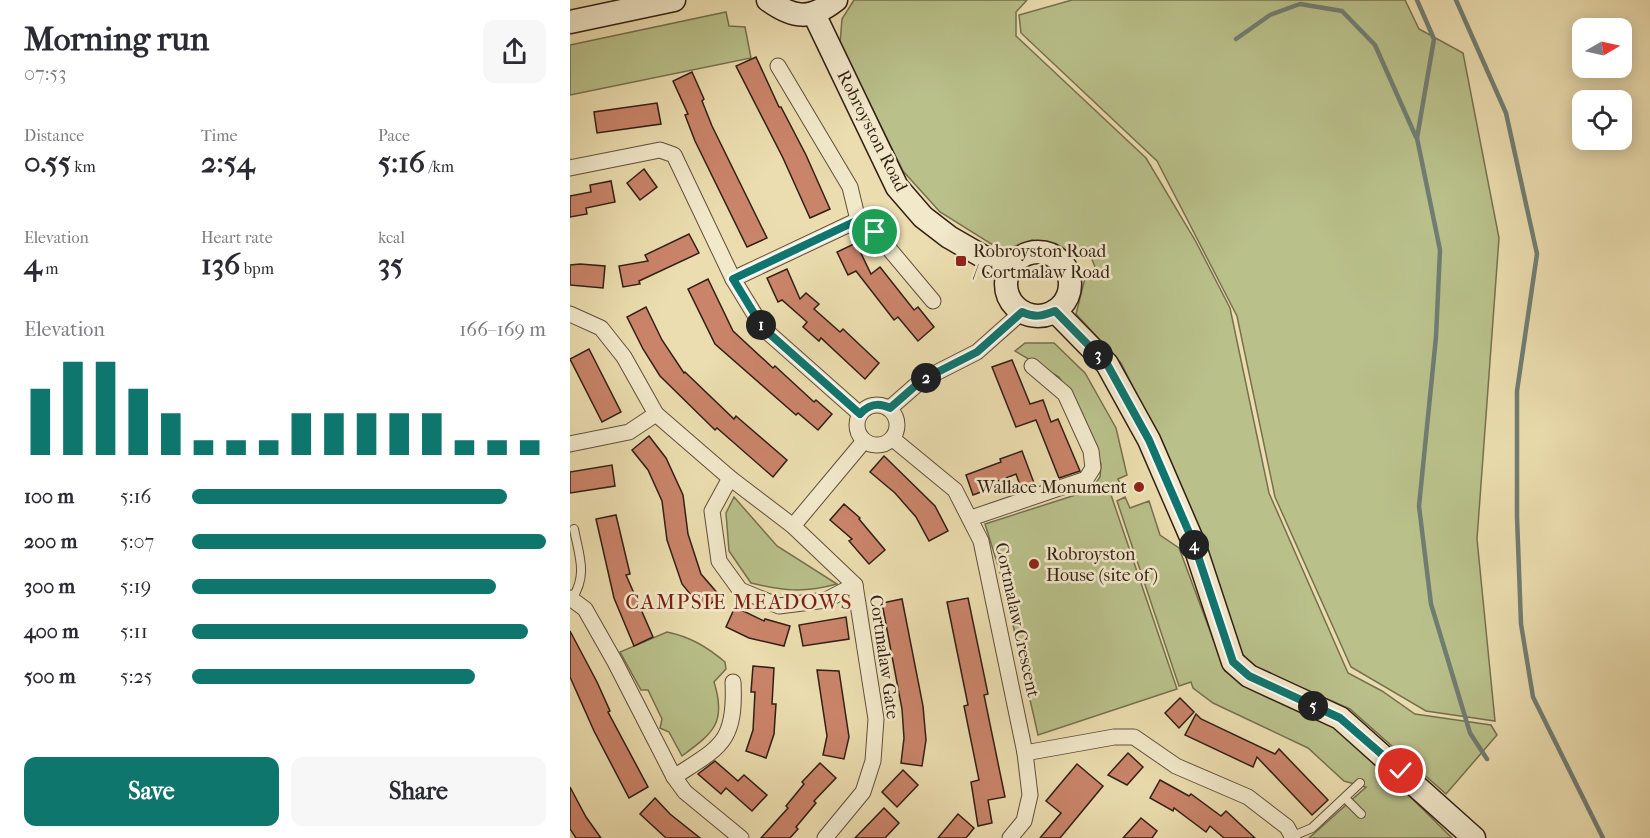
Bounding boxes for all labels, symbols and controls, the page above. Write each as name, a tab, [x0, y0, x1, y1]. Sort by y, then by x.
north arrow	[1572, 18, 1632, 78]
map controls	[1572, 18, 1632, 150]
text: Morning run	[24, 20, 209, 59]
button: share	[483, 20, 546, 83]
text: 07:53	[24, 62, 66, 85]
street label: Robroyston Road	[832, 67, 912, 195]
button: locate	[1572, 90, 1632, 150]
text: Distance	[24, 126, 84, 145]
text: Time	[201, 126, 237, 145]
text: Pace	[378, 126, 410, 145]
text: 0.55	[24, 145, 71, 180]
text: 2:54	[201, 145, 254, 180]
text: 5:16	[378, 145, 425, 180]
text: km	[71, 157, 96, 176]
text: /km	[425, 157, 454, 176]
pin	[849, 206, 900, 257]
icon: arrive	[858, 215, 891, 248]
text: Elevation	[24, 228, 89, 247]
text: Heart rate	[201, 228, 273, 247]
text: kcal	[378, 228, 405, 247]
place label: Robroyston Road / Cortmalaw Road	[972, 241, 1110, 283]
text: 4	[24, 247, 42, 282]
text: 136	[201, 247, 240, 282]
text: 35	[378, 247, 403, 282]
marker: Robroyston Road / Cortmalaw Road	[954, 254, 968, 268]
text: m	[42, 259, 58, 278]
text: bpm	[240, 259, 274, 278]
pin: 1	[746, 310, 776, 340]
text: 1	[758, 315, 764, 334]
text: Elevation	[24, 318, 105, 341]
text: 166–169 m	[459, 318, 546, 341]
pin: 3	[1083, 340, 1113, 370]
text: 3	[1095, 345, 1101, 364]
pin: 2	[911, 363, 941, 393]
text: 2	[922, 368, 930, 387]
place label: Wallace Monument	[976, 477, 1128, 498]
marker: Wallace Monument	[1132, 480, 1146, 494]
text: 100 m	[24, 485, 74, 508]
text: 5:16	[120, 485, 151, 508]
text: 200 m	[24, 530, 77, 553]
text: 5:07	[120, 530, 154, 553]
pin: 4	[1179, 530, 1209, 560]
text: 4	[1189, 535, 1199, 554]
street label: Cortmalaw Crescent	[990, 541, 1044, 700]
place label: Robroyston House (site of)	[1046, 544, 1158, 586]
marker: Robroyston House (site of)	[1027, 557, 1041, 571]
text: 300 m	[24, 575, 75, 598]
text: 5:19	[120, 575, 151, 598]
district label: CAMPSIE MEADOWS	[625, 590, 853, 614]
street label: Cortmalaw Gate	[865, 594, 903, 721]
text: 400 m	[24, 620, 79, 643]
text: 5:11	[120, 620, 148, 643]
text: 500 m	[24, 665, 76, 688]
text: 5:25	[120, 665, 152, 688]
pin: 5	[1298, 691, 1328, 721]
text: 5	[1310, 696, 1316, 715]
pin	[1375, 745, 1426, 796]
icon: check	[1384, 754, 1417, 787]
button: Save	[24, 757, 279, 826]
button: Share	[291, 757, 546, 826]

